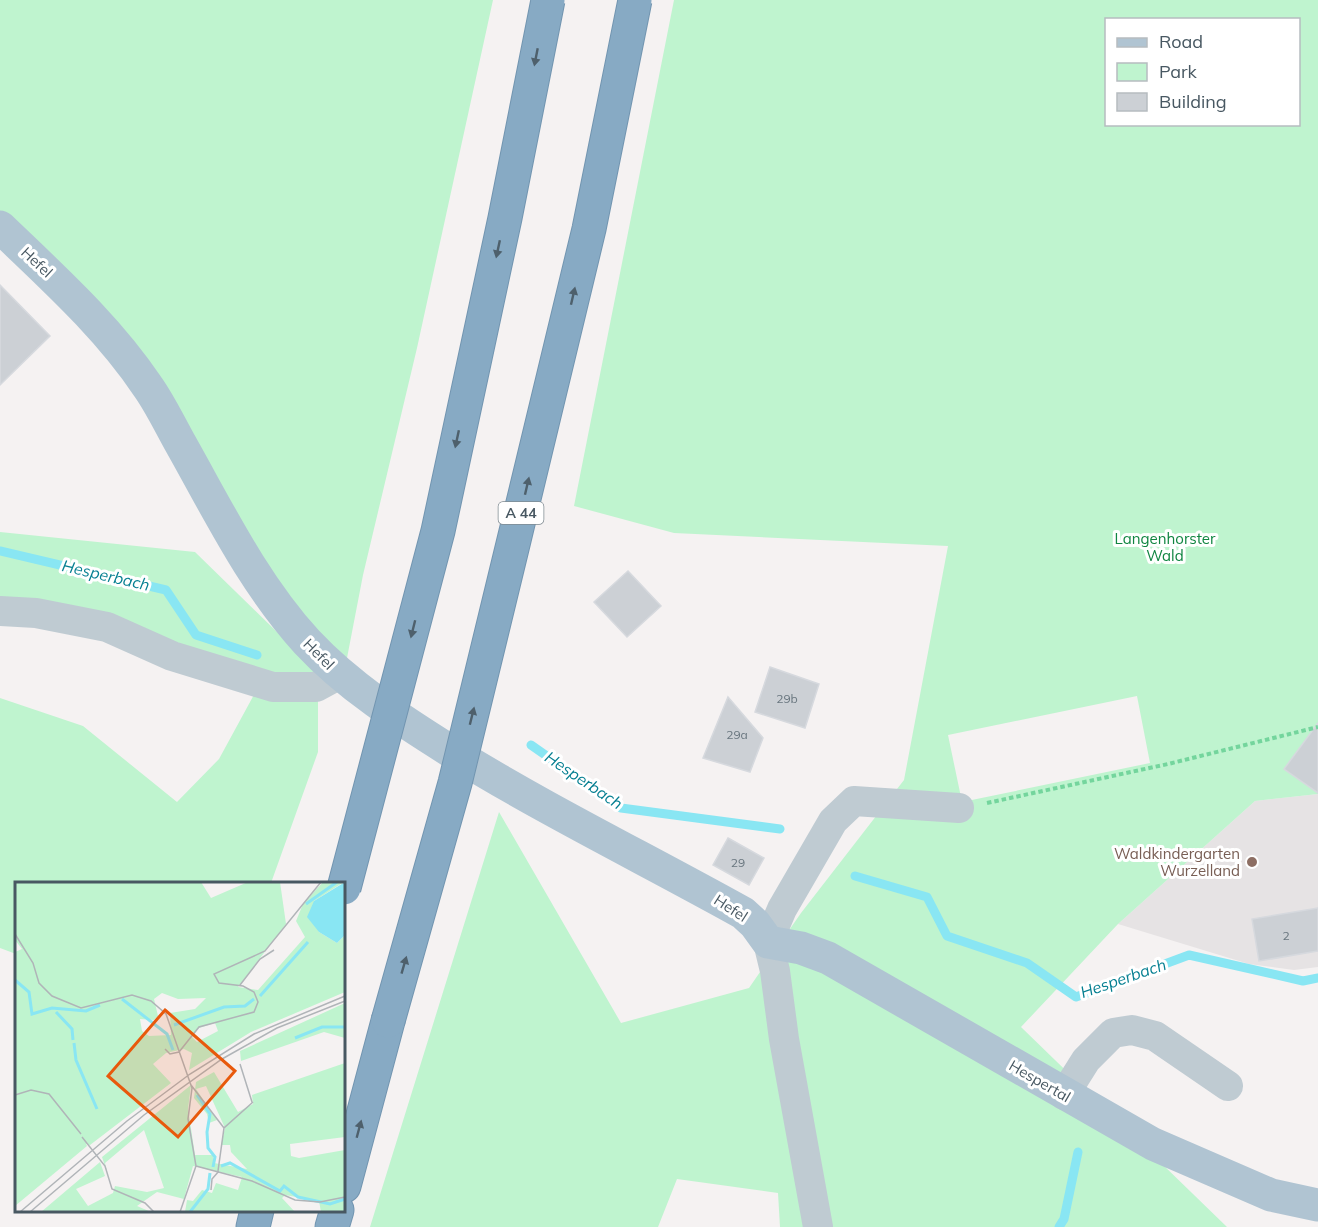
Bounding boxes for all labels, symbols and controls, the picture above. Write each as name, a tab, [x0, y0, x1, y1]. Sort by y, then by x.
legend	[1105, 18, 1300, 126]
text: Road	[1159, 30, 1203, 53]
one-way arrow	[531, 48, 540, 67]
text: Park	[1159, 60, 1198, 83]
text: Building	[1159, 90, 1227, 113]
one-way arrow	[493, 239, 503, 258]
street label: Hefel	[17, 243, 57, 281]
one-way arrow	[568, 287, 578, 305]
one-way arrow	[452, 430, 462, 449]
one-way arrow	[523, 476, 533, 495]
road number: A 44	[498, 502, 544, 524]
park label: Langenhorster Wald	[1115, 529, 1216, 565]
water label: Hesperbach	[60, 555, 152, 595]
one-way arrow	[407, 620, 417, 638]
street label: Hefel	[299, 634, 339, 674]
house number: 29b	[776, 691, 798, 706]
one-way arrow	[467, 707, 477, 725]
house number: 29a	[726, 727, 748, 742]
water label: Hesperbach	[541, 747, 627, 813]
place label: Waldkindergarten Wurzelland	[1114, 844, 1240, 880]
house number: 29	[731, 855, 745, 870]
marker: Waldkindergarten Wurzelland	[1245, 855, 1259, 869]
inset map	[15, 882, 345, 1212]
street label: Hefel	[711, 890, 751, 926]
house number: 2	[1282, 928, 1290, 943]
water label: Hesperbach	[1077, 954, 1169, 1002]
one-way arrow	[399, 956, 409, 974]
street label: Hespertal	[1006, 1056, 1074, 1106]
one-way arrow	[354, 1120, 364, 1139]

